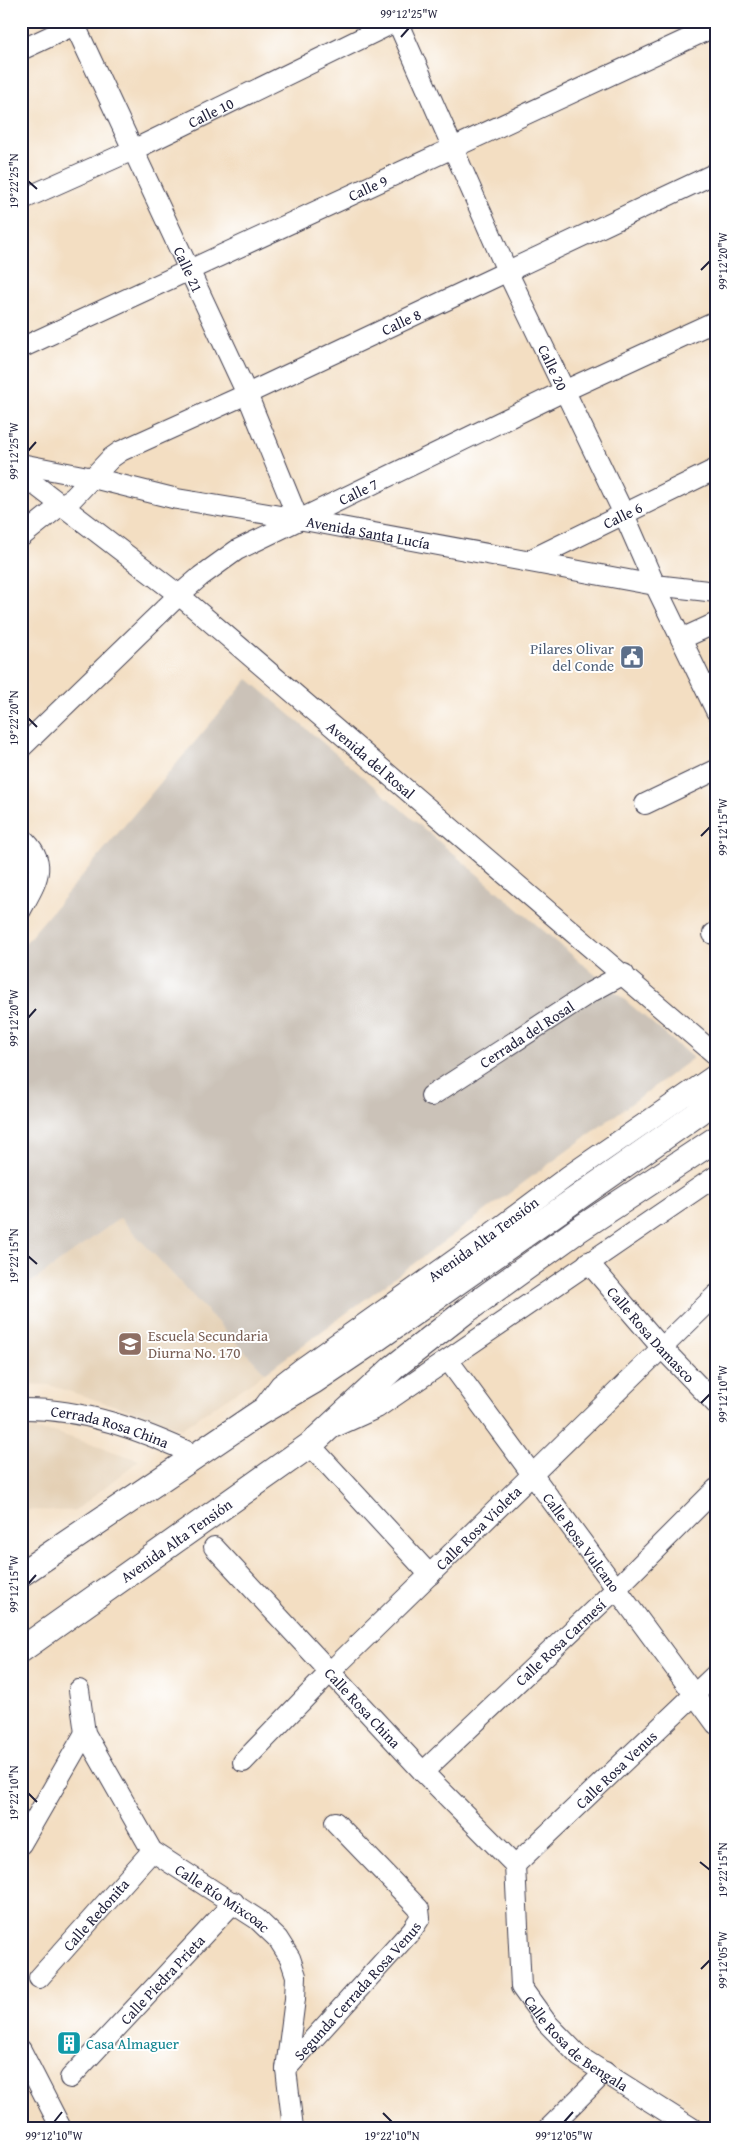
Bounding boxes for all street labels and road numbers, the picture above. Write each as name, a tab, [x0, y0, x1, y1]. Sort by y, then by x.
street label: Calle 10	[184, 92, 237, 132]
street label: Calle 9	[344, 169, 391, 206]
street label: Calle 21	[169, 243, 209, 296]
street label: Calle 8	[378, 303, 424, 340]
street label: Calle 20	[533, 341, 573, 394]
street label: Calle 7	[335, 473, 381, 510]
street label: Calle 6	[599, 496, 645, 533]
street label: Avenida Santa Lucía	[305, 510, 432, 554]
street label: Avenida del Rosal	[323, 716, 420, 803]
street label: Cerrada del Rosal	[475, 995, 578, 1072]
street label: Avenida Alta Tensión	[423, 1191, 543, 1286]
street label: Calle Rosa Damasco	[603, 1281, 700, 1387]
street label: Cerrada Rosa China	[50, 1400, 172, 1453]
street label: Calle Rosa Violeta	[431, 1481, 525, 1574]
street label: Calle Rosa Vulcano	[538, 1488, 626, 1596]
street label: Avenida Alta Tensión	[116, 1493, 236, 1587]
street label: Calle Rosa Carmesí	[510, 1593, 611, 1690]
street label: Calle Rosa China	[320, 1663, 406, 1752]
street label: Calle Rosa Venus	[570, 1725, 661, 1813]
street label: Calle Río Mixcoac	[171, 1858, 275, 1937]
street label: Calle Redonita	[58, 1874, 133, 1955]
street label: Segunda Cerrada Rosa Venus	[289, 1917, 426, 2065]
street label: Calle Piedra Prieta	[115, 1930, 209, 2029]
street label: Calle Rosa de Bengala	[520, 1991, 633, 2096]

